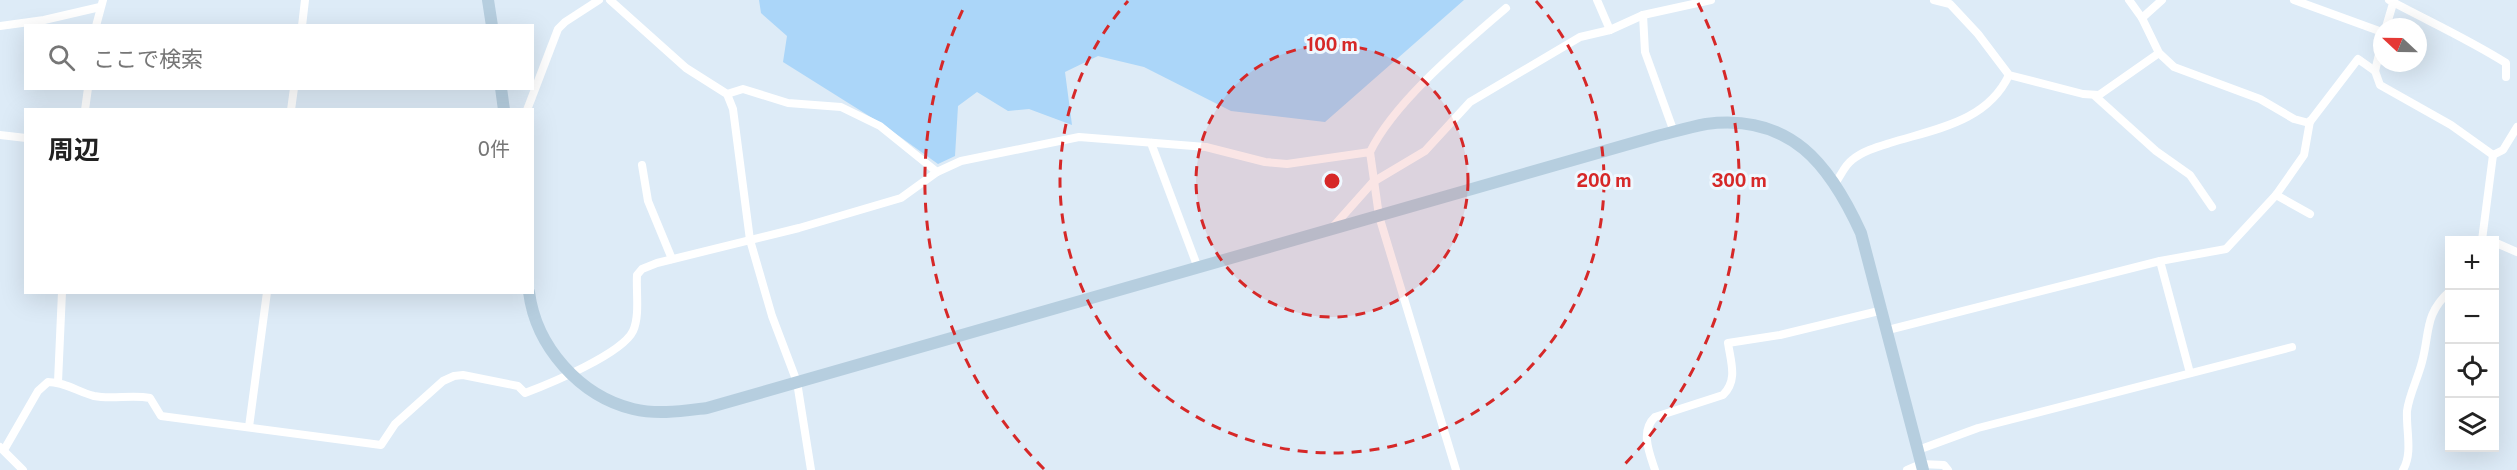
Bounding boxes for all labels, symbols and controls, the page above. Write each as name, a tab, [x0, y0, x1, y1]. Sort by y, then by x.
north arrow	[2373, 18, 2427, 72]
search box	[24, 24, 534, 90]
text: 100 m	[1306, 34, 1358, 55]
icon: search	[45, 41, 78, 74]
text: ここで検索	[93, 46, 203, 72]
text: 周辺	[48, 134, 100, 165]
text: 0件	[478, 137, 510, 161]
text: 200 m	[1577, 170, 1631, 191]
text: 300 m	[1711, 170, 1767, 191]
centre of rings	[1322, 171, 1342, 191]
map controls	[2445, 236, 2499, 452]
button: +	[2445, 236, 2499, 290]
button: −	[2445, 290, 2499, 344]
button: locate	[2445, 344, 2499, 398]
button: layers	[2445, 398, 2499, 452]

